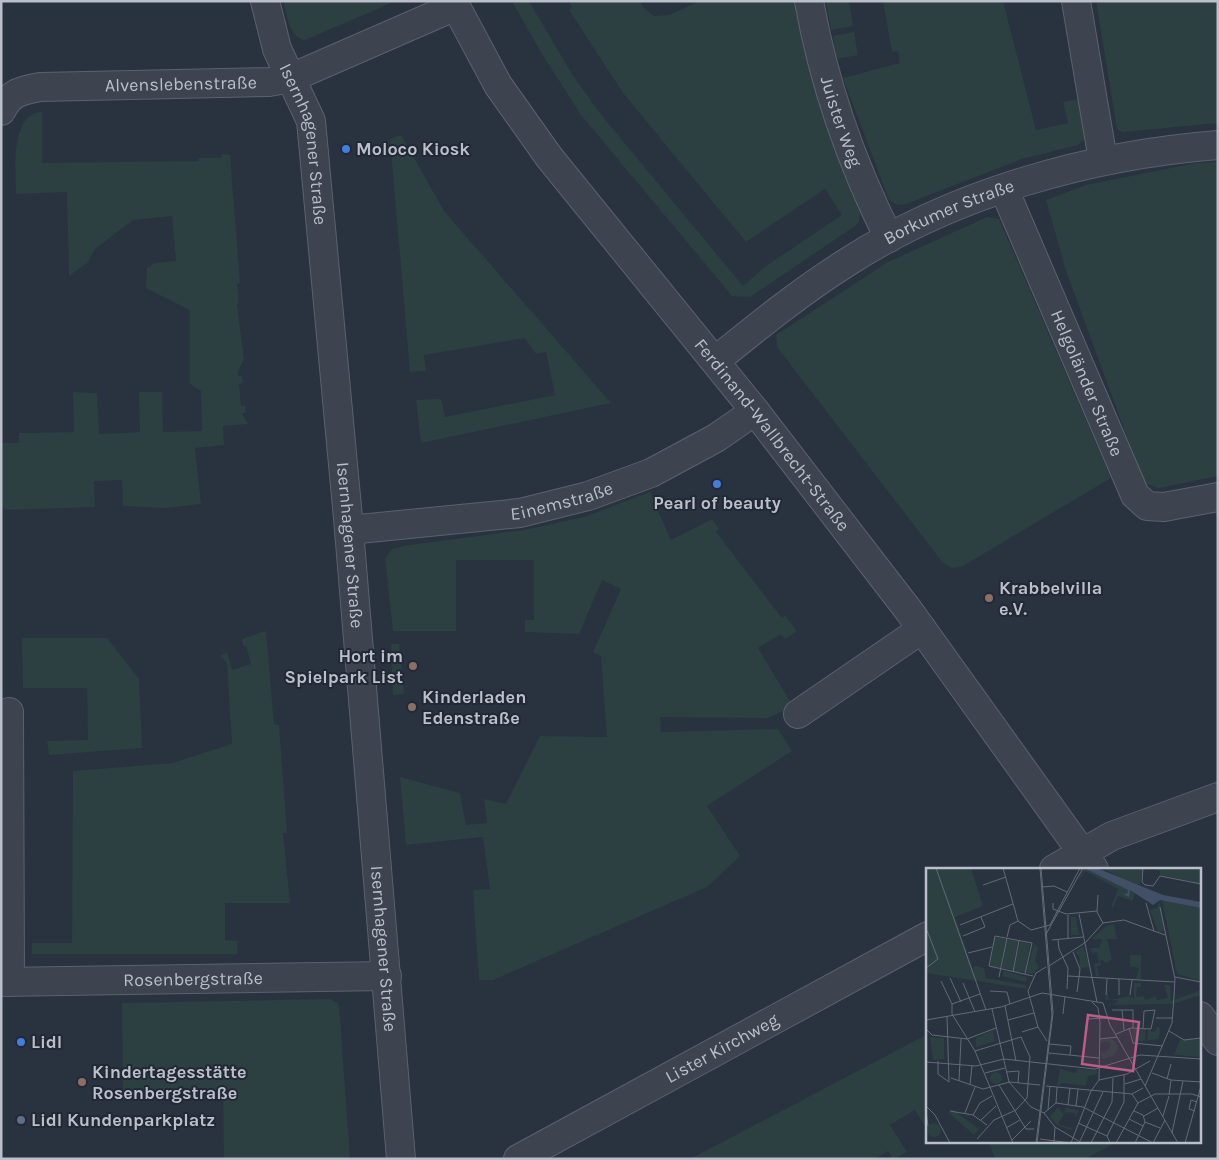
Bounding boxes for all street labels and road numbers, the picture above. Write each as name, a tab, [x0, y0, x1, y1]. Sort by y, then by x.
street label: Isernhagener Straße	[274, 60, 332, 226]
street label: Alvenslebenstraße	[105, 71, 257, 97]
street label: Juister Weg	[816, 74, 867, 170]
street label: Borkumer Straße	[880, 175, 1017, 249]
street label: Helgoländer Straße	[1046, 306, 1128, 460]
street label: Ferdinand-Wallbrecht-Straße	[690, 334, 855, 536]
street label: Isernhagener Straße	[332, 461, 368, 629]
street label: Einemstraße	[509, 477, 616, 525]
street label: Isernhagener Straße	[366, 865, 401, 1033]
street label: Rosenbergstraße	[123, 967, 263, 991]
street label: Lister Kirchweg	[661, 1008, 782, 1088]

